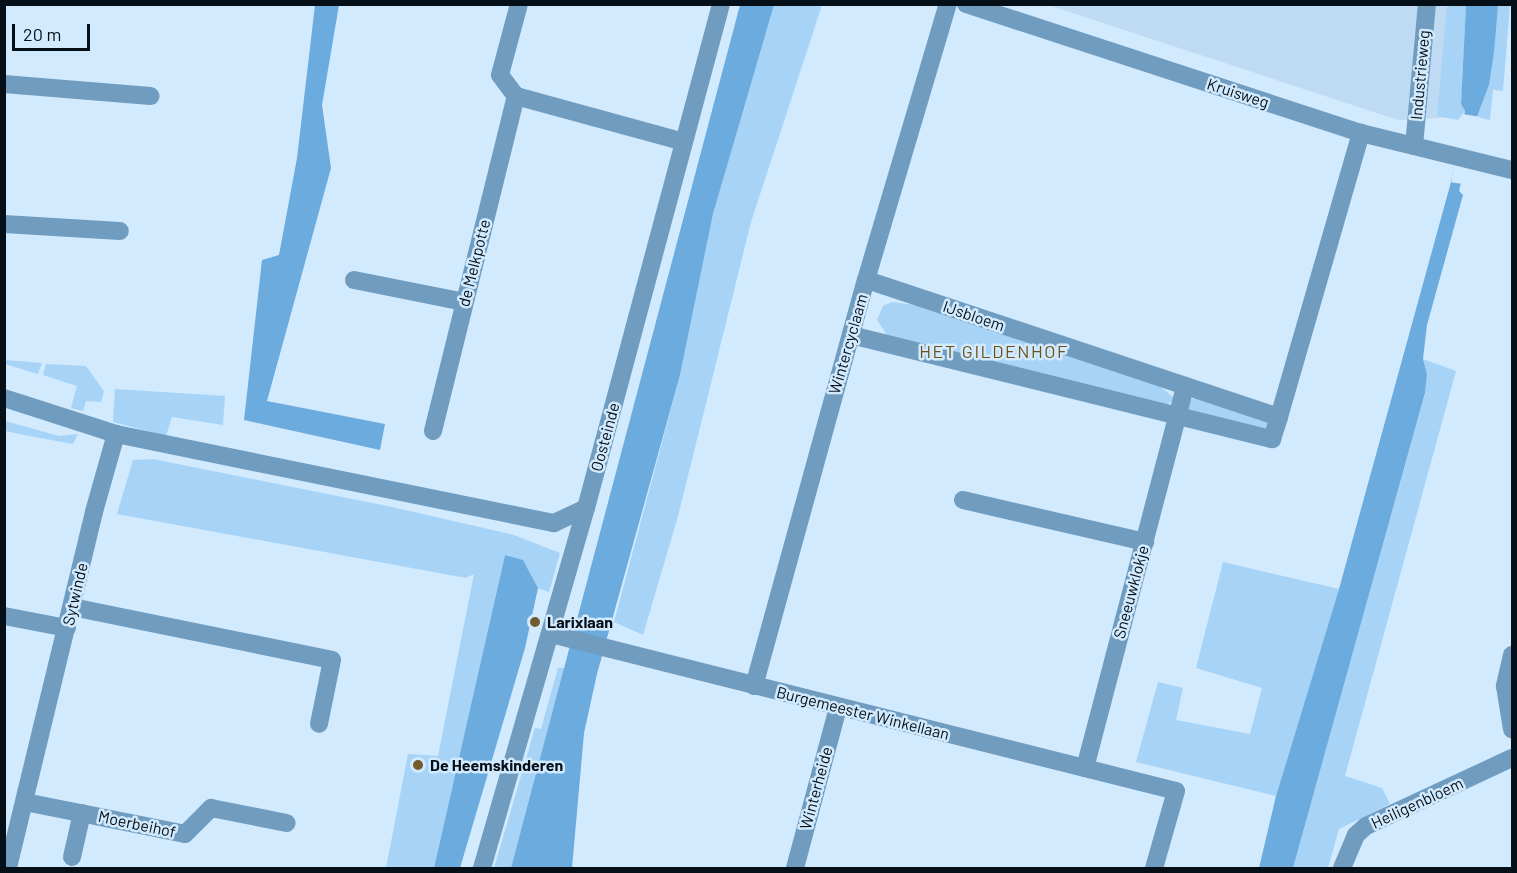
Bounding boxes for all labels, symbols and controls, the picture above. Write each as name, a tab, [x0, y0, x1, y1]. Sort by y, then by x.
scale bar	[15, 12, 93, 50]
text: 20 m	[23, 23, 61, 45]
street label: Industrieweg	[1407, 29, 1433, 121]
street label: Kruisweg	[1205, 74, 1271, 112]
street label: de Melkpotte	[454, 217, 494, 309]
street label: Wintercyclaam	[825, 292, 871, 396]
street label: IJsbloem	[941, 297, 1007, 335]
district label: HET GILDENHOF	[919, 340, 1069, 362]
street label: Oosteinde	[587, 401, 623, 473]
street label: Sneeuwklokje	[1109, 543, 1153, 641]
street label: Sytwinde	[58, 561, 92, 627]
place label: Larixlaan	[547, 612, 613, 632]
marker: Larixlaan	[528, 615, 542, 629]
street label: Burgemeester Winkellaan	[775, 682, 951, 744]
street label: Winterheide	[796, 744, 836, 832]
place label: De Heemskinderen	[430, 755, 563, 775]
marker: De Heemskinderen	[411, 758, 425, 772]
street label: Heiligenbloem	[1368, 773, 1466, 833]
street label: Moerbeihof	[97, 806, 177, 842]

